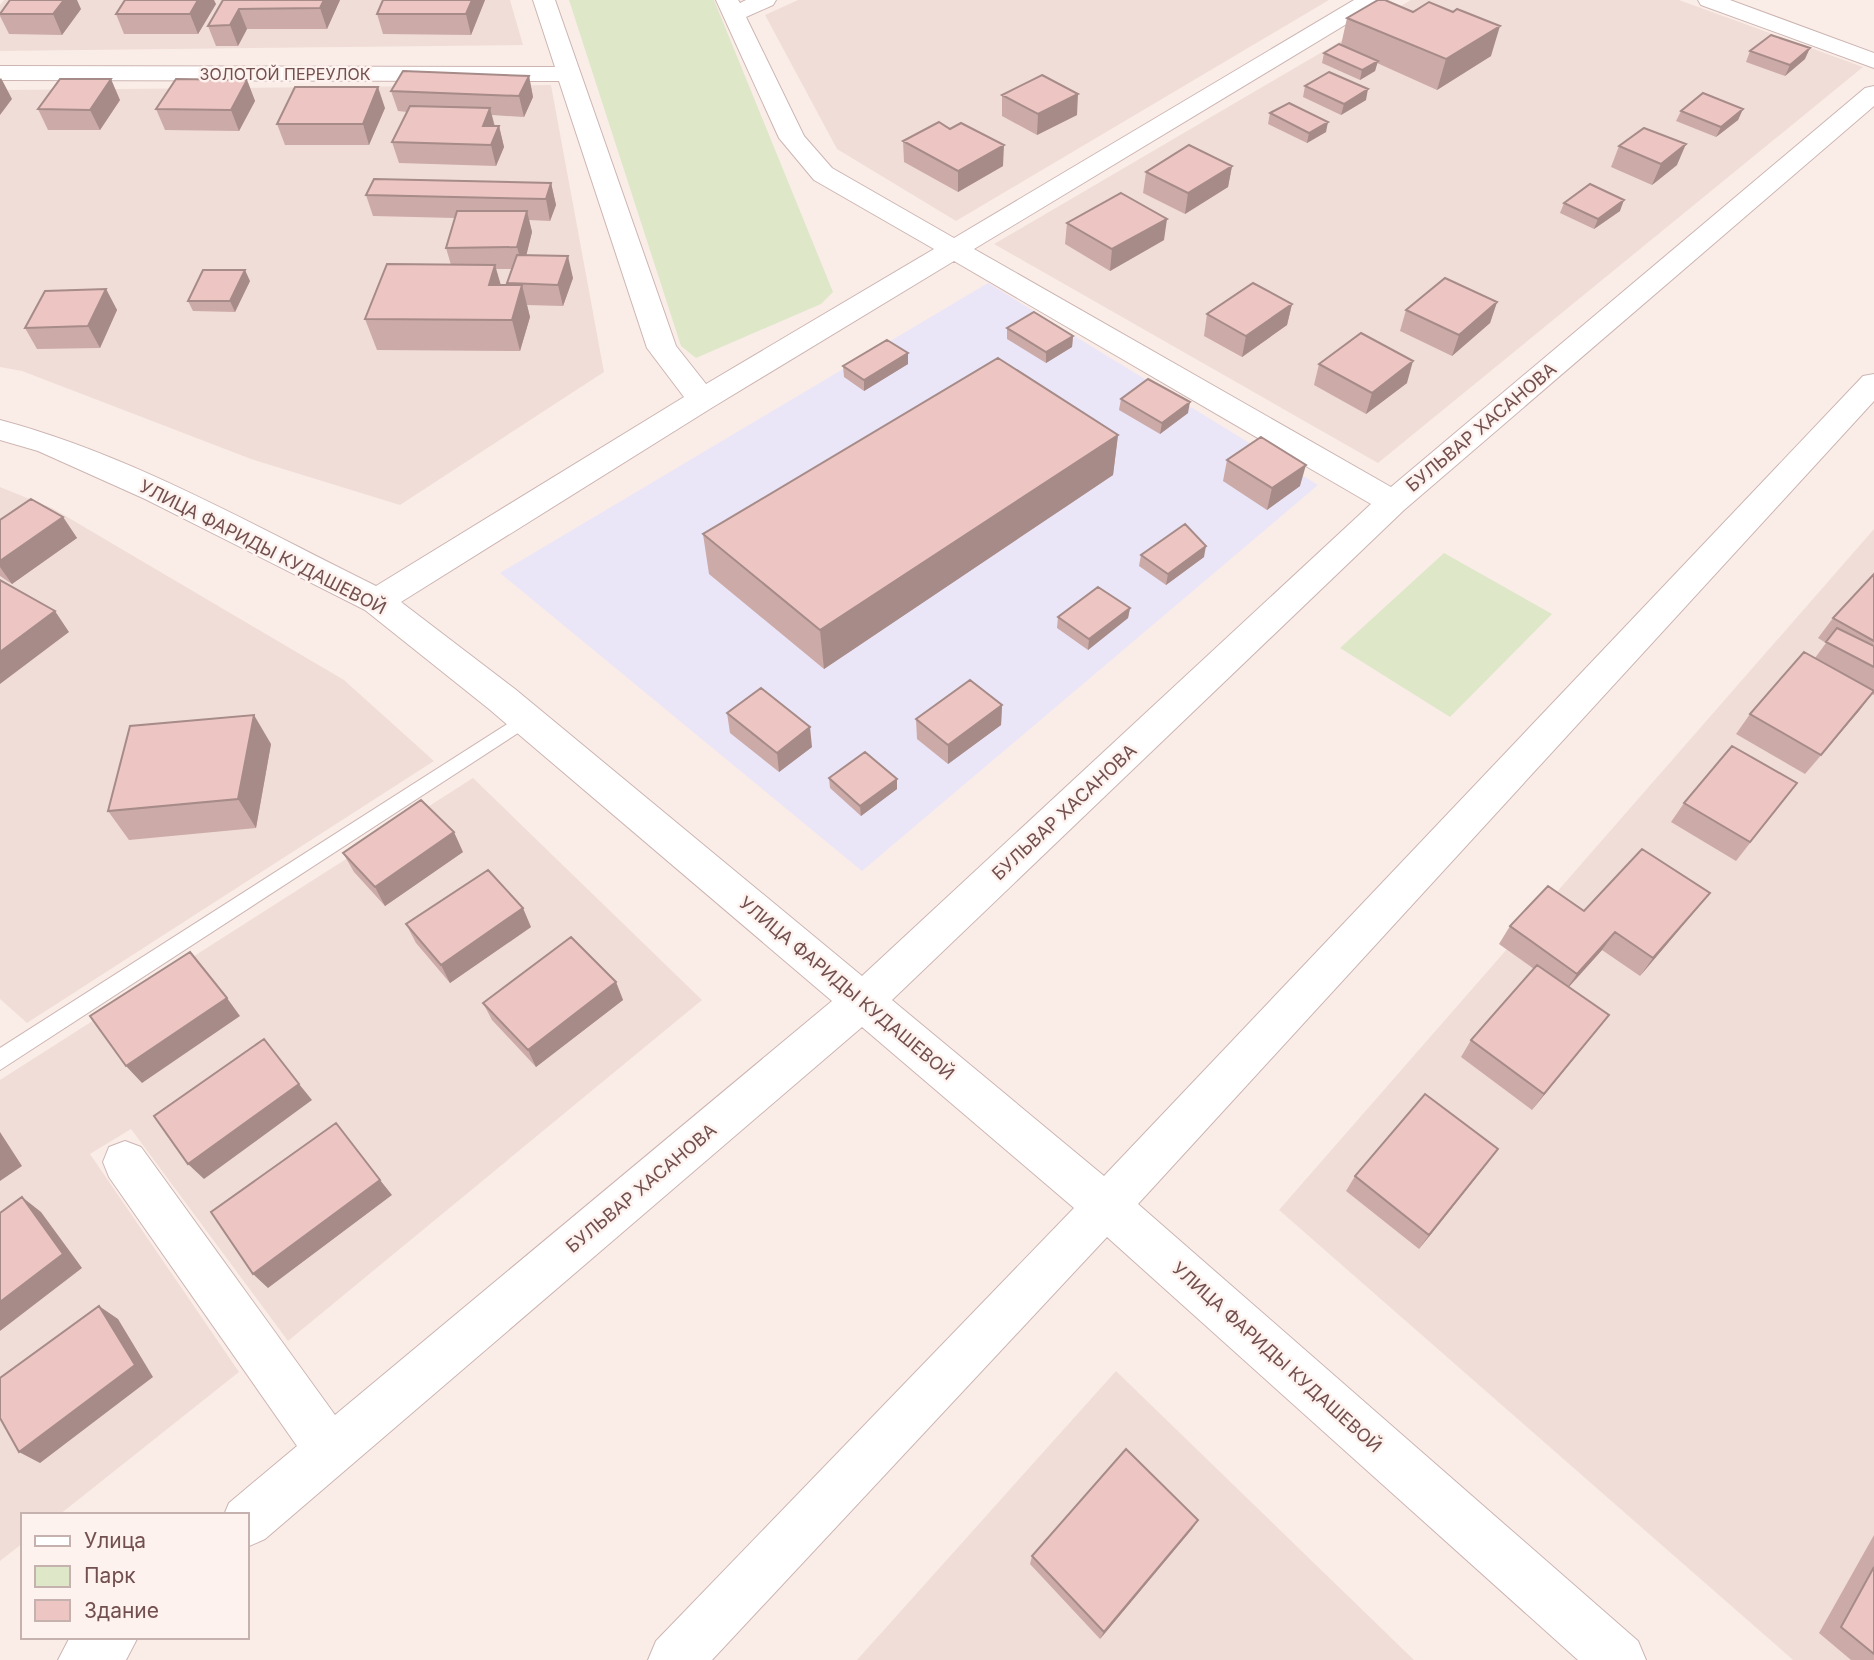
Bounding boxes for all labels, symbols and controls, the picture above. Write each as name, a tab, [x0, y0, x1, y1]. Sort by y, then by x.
street label: ЗОЛОТОЙ ПЕРЕУЛОК	[200, 64, 371, 84]
street label: БУЛЬВАР ХАСАНОВА	[1402, 358, 1560, 496]
street label: УЛИЦА ФАРИДЫ КУДАШЕВОЙ	[136, 475, 390, 619]
street label: БУЛЬВАР ХАСАНОВА	[988, 740, 1140, 884]
street label: УЛИЦА ФАРИДЫ КУДАШЕВОЙ	[735, 891, 959, 1084]
street label: БУЛЬВАР ХАСАНОВА	[562, 1119, 720, 1257]
street label: УЛИЦА ФАРИДЫ КУДАШЕВОЙ	[1168, 1257, 1387, 1456]
legend	[21, 1513, 248, 1639]
text: Улица	[84, 1528, 146, 1553]
text: Парк	[84, 1563, 136, 1588]
text: Здание	[84, 1598, 159, 1623]

